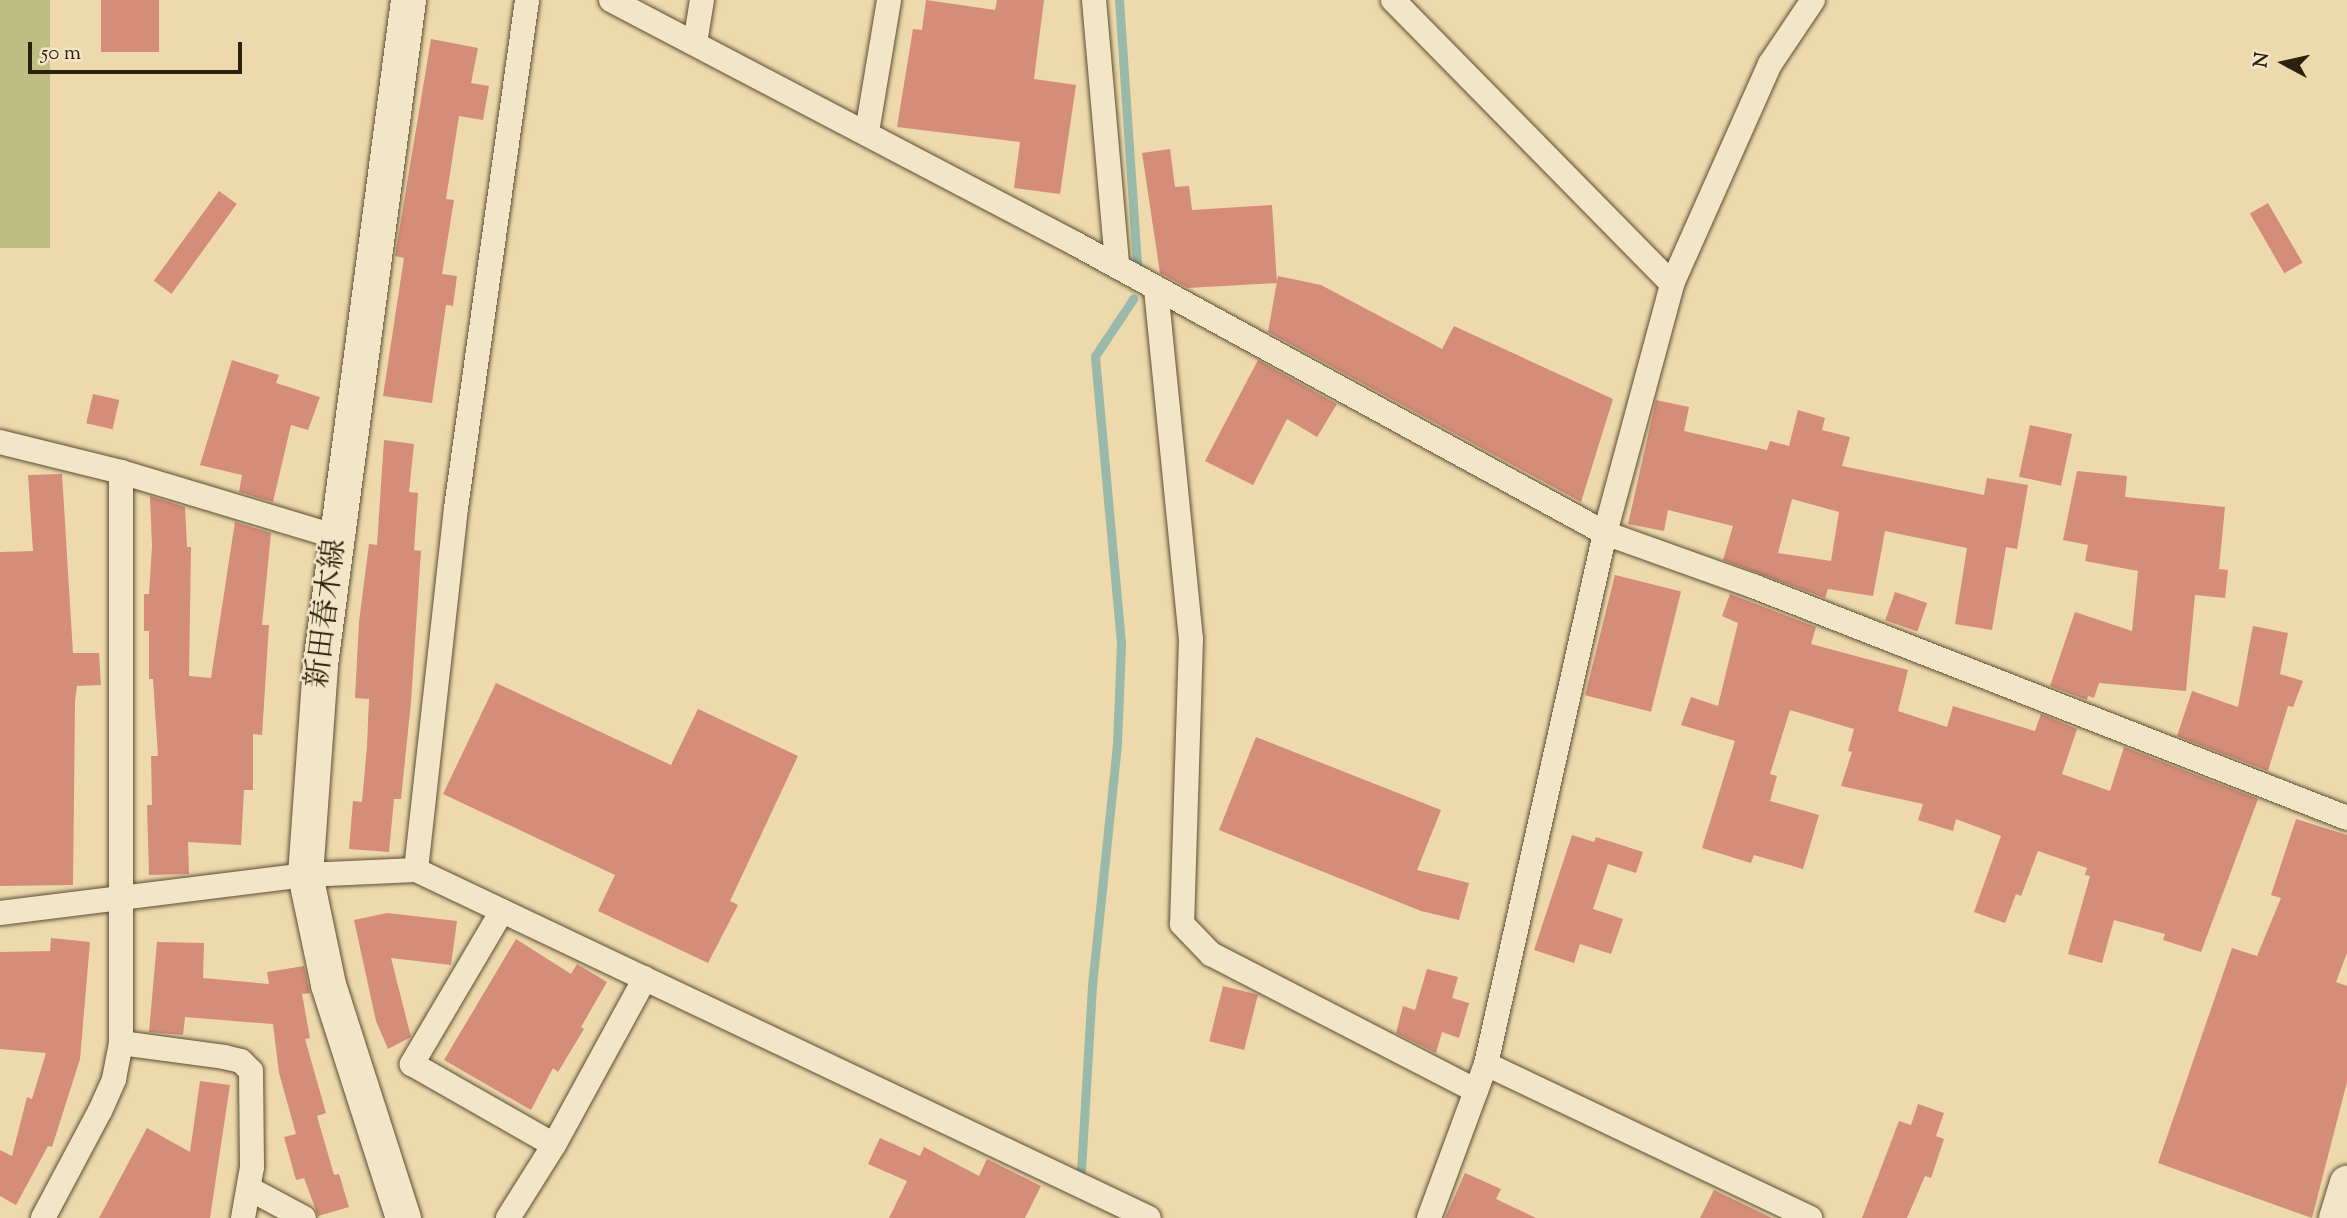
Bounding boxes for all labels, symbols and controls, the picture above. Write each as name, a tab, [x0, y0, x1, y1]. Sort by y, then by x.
scale bar	[32, 28, 245, 72]
north arrow	[2249, 28, 2319, 98]
text: 50 m	[41, 39, 81, 69]
text: N	[2248, 51, 2277, 69]
street label: 新田春木線	[301, 537, 355, 691]

